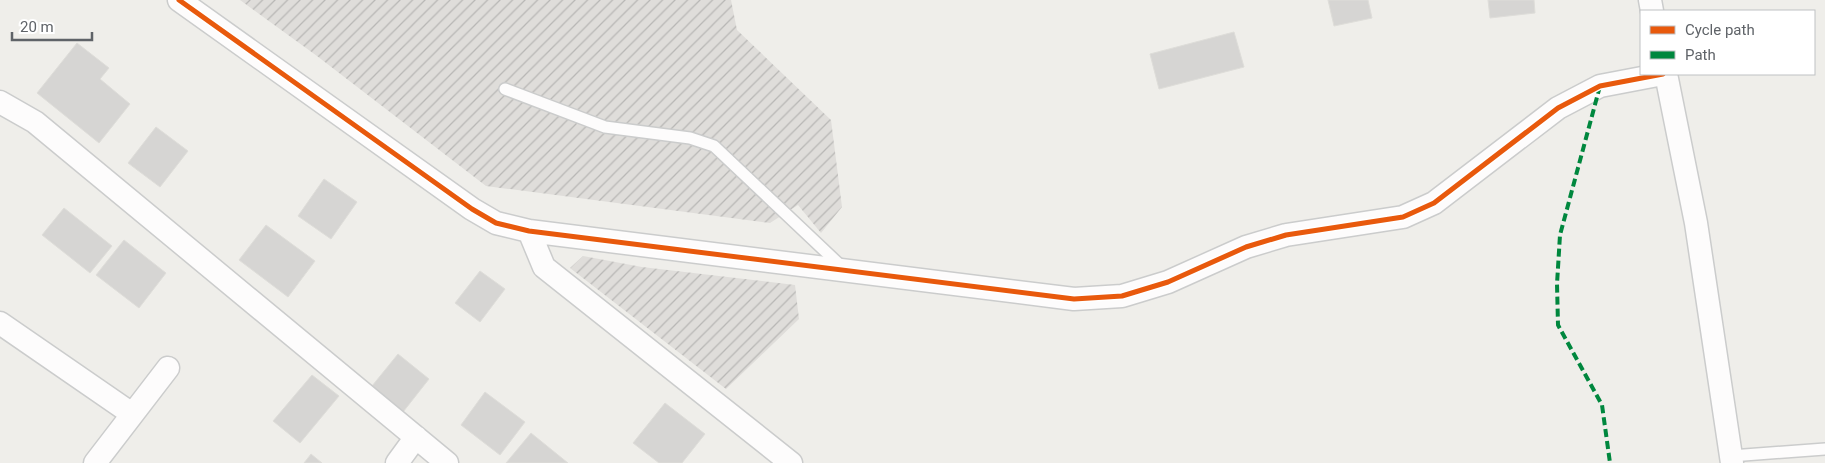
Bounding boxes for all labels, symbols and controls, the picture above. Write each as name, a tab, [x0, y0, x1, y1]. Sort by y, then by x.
scale bar	[12, 10, 92, 42]
legend	[1640, 10, 1815, 75]
text: 20 m	[20, 18, 54, 36]
text: Cycle path	[1685, 21, 1755, 39]
text: Path	[1685, 46, 1716, 64]

